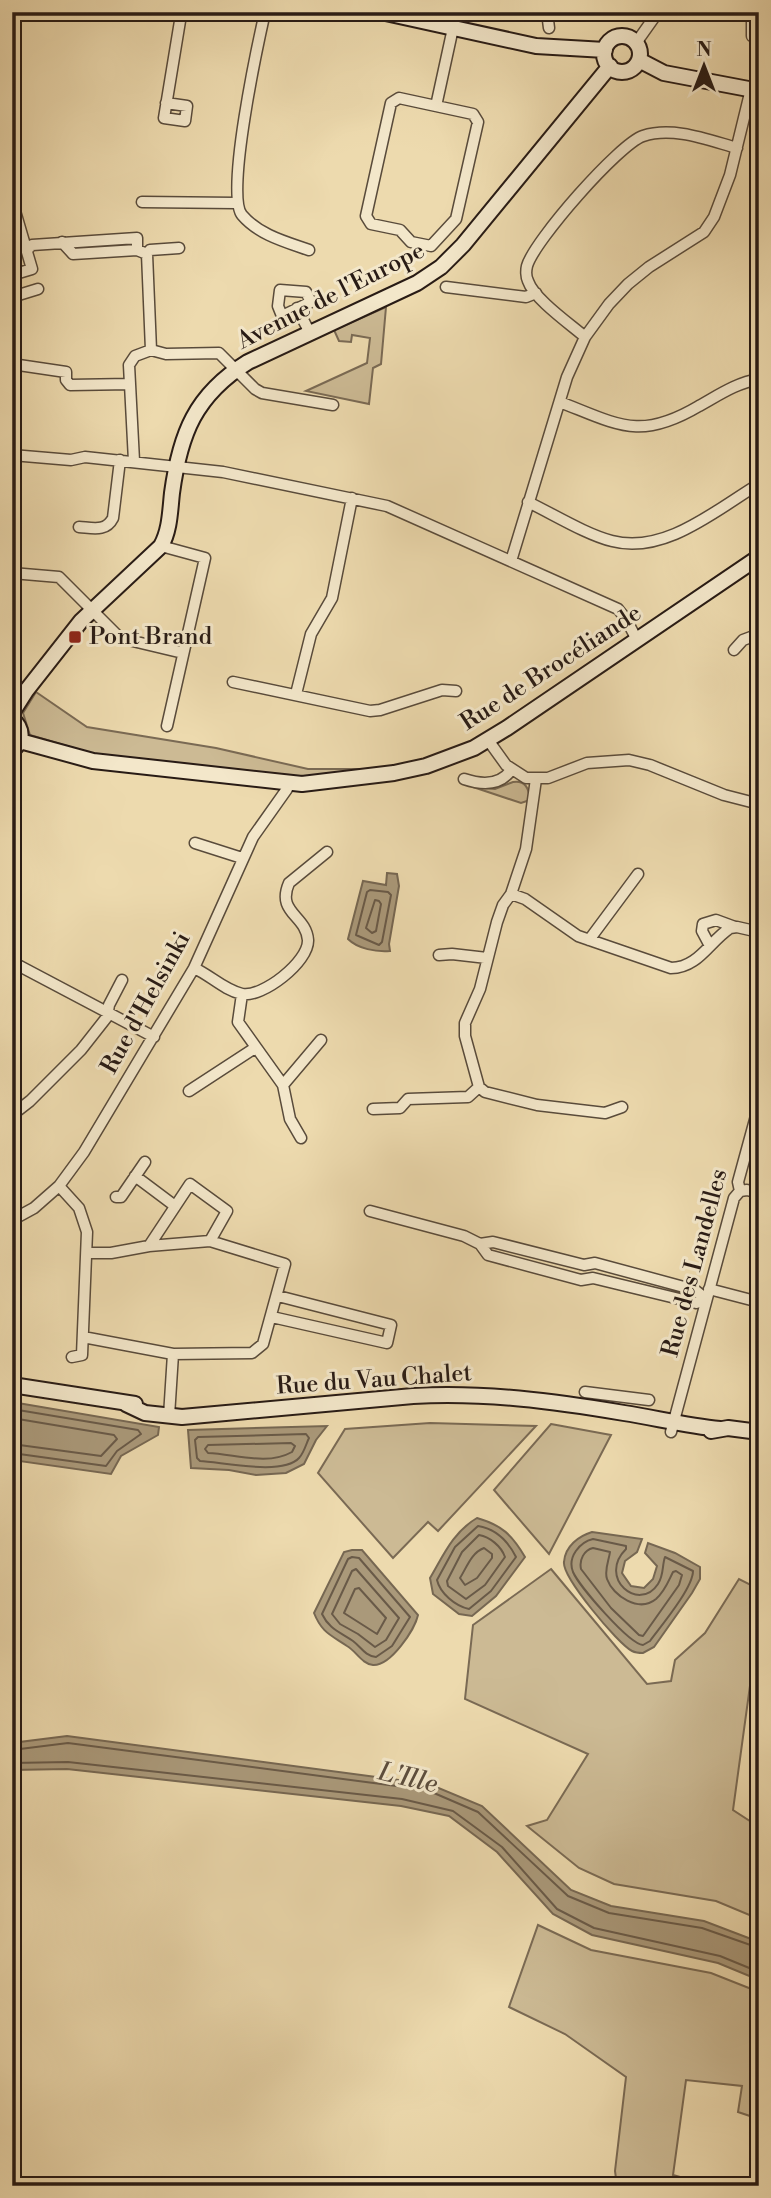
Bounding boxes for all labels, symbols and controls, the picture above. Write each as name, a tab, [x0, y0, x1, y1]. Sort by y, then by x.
north arrow	[670, 32, 740, 102]
text: N	[696, 38, 712, 62]
street label: Avenue de l'Europe	[231, 236, 430, 357]
street label: Rue de Brocéliande	[455, 598, 647, 738]
place label: Pont Brand	[89, 622, 213, 652]
marker: Pont Brand	[67, 629, 83, 645]
street label: Rue d'Helsinki	[95, 927, 197, 1079]
street label: Rue des Landelles	[655, 1166, 735, 1360]
street label: Rue du Vau Chalet	[275, 1358, 473, 1402]
water label: L'Ille	[374, 1755, 441, 1800]

